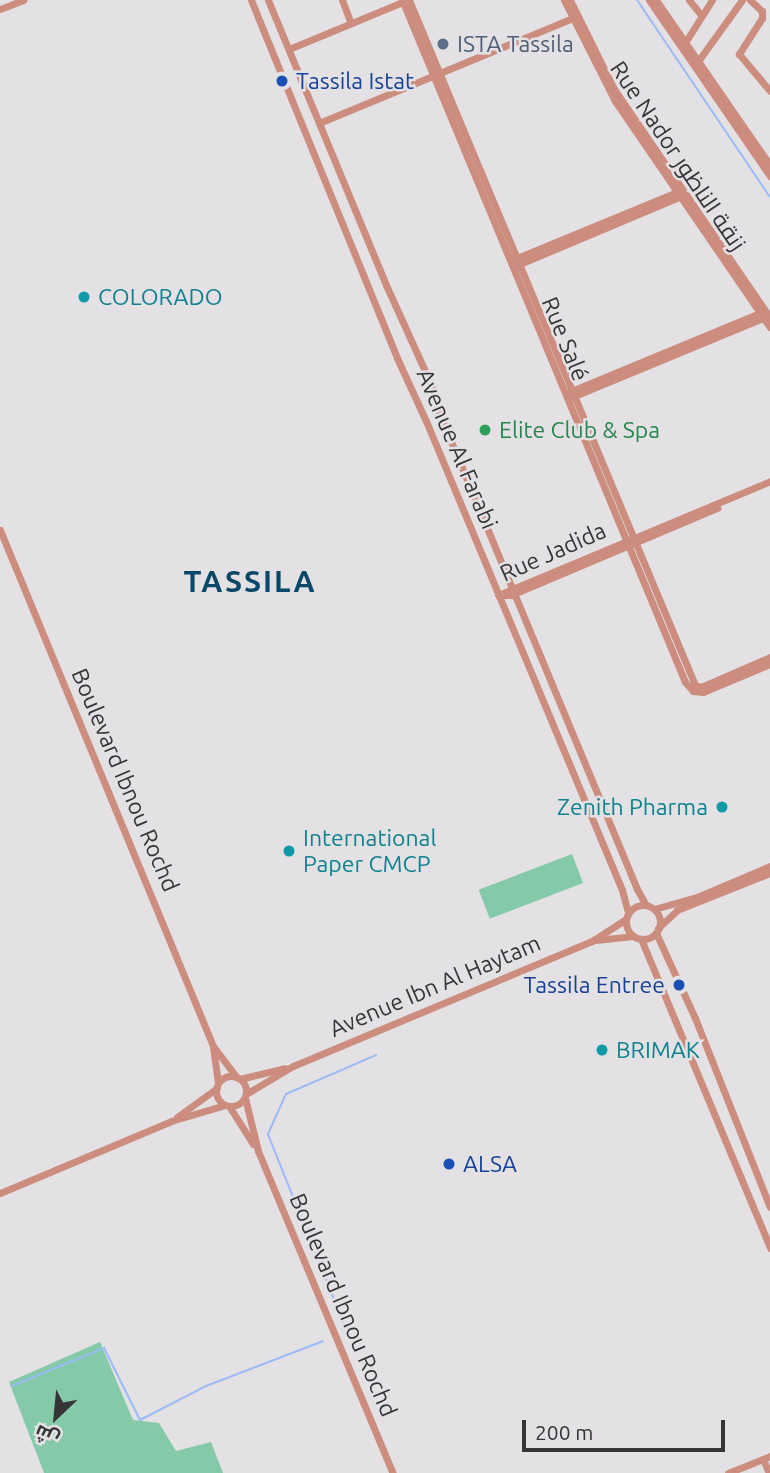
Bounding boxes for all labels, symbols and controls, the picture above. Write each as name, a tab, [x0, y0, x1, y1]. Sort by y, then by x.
place label: ISTA Tassila	[457, 30, 574, 58]
marker: ISTA Tassila	[435, 36, 451, 52]
street label: Rue Nador زنقة الناظور	[604, 56, 752, 256]
place label: Tassila Istat	[296, 67, 414, 95]
marker: Tassila Istat	[274, 73, 290, 89]
place label: COLORADO	[98, 283, 223, 311]
marker: COLORADO	[76, 289, 92, 305]
street label: Rue Salé	[536, 293, 594, 385]
street label: Avenue Al Farabi	[411, 365, 503, 533]
place label: Elite Club & Spa	[499, 416, 660, 444]
marker: Elite Club & Spa	[477, 422, 493, 438]
street label: Rue Jadida	[496, 516, 610, 588]
district label: TASSILA	[184, 563, 316, 599]
street label: Boulevard Ibnou Rochd	[65, 664, 185, 896]
place label: Zenith Pharma	[557, 793, 708, 821]
marker: Zenith Pharma	[714, 799, 730, 815]
place label: International Paper CMCP	[303, 824, 436, 878]
marker: International Paper CMCP	[281, 843, 297, 859]
street label: Avenue Ibn Al Haytam	[325, 929, 545, 1043]
place label: Tassila Entree	[523, 971, 665, 999]
marker: Tassila Entree	[671, 977, 687, 993]
place label: BRIMAK	[616, 1036, 700, 1064]
marker: BRIMAK	[594, 1042, 610, 1058]
place label: ALSA	[463, 1150, 517, 1178]
marker: ALSA	[441, 1156, 457, 1172]
street label: Boulevard Ibnou Rochd	[283, 1189, 403, 1421]
north arrow	[21, 1382, 91, 1452]
scale bar	[525, 1406, 728, 1450]
text: 200 m	[535, 1420, 593, 1444]
text: ش	[31, 1421, 63, 1451]

